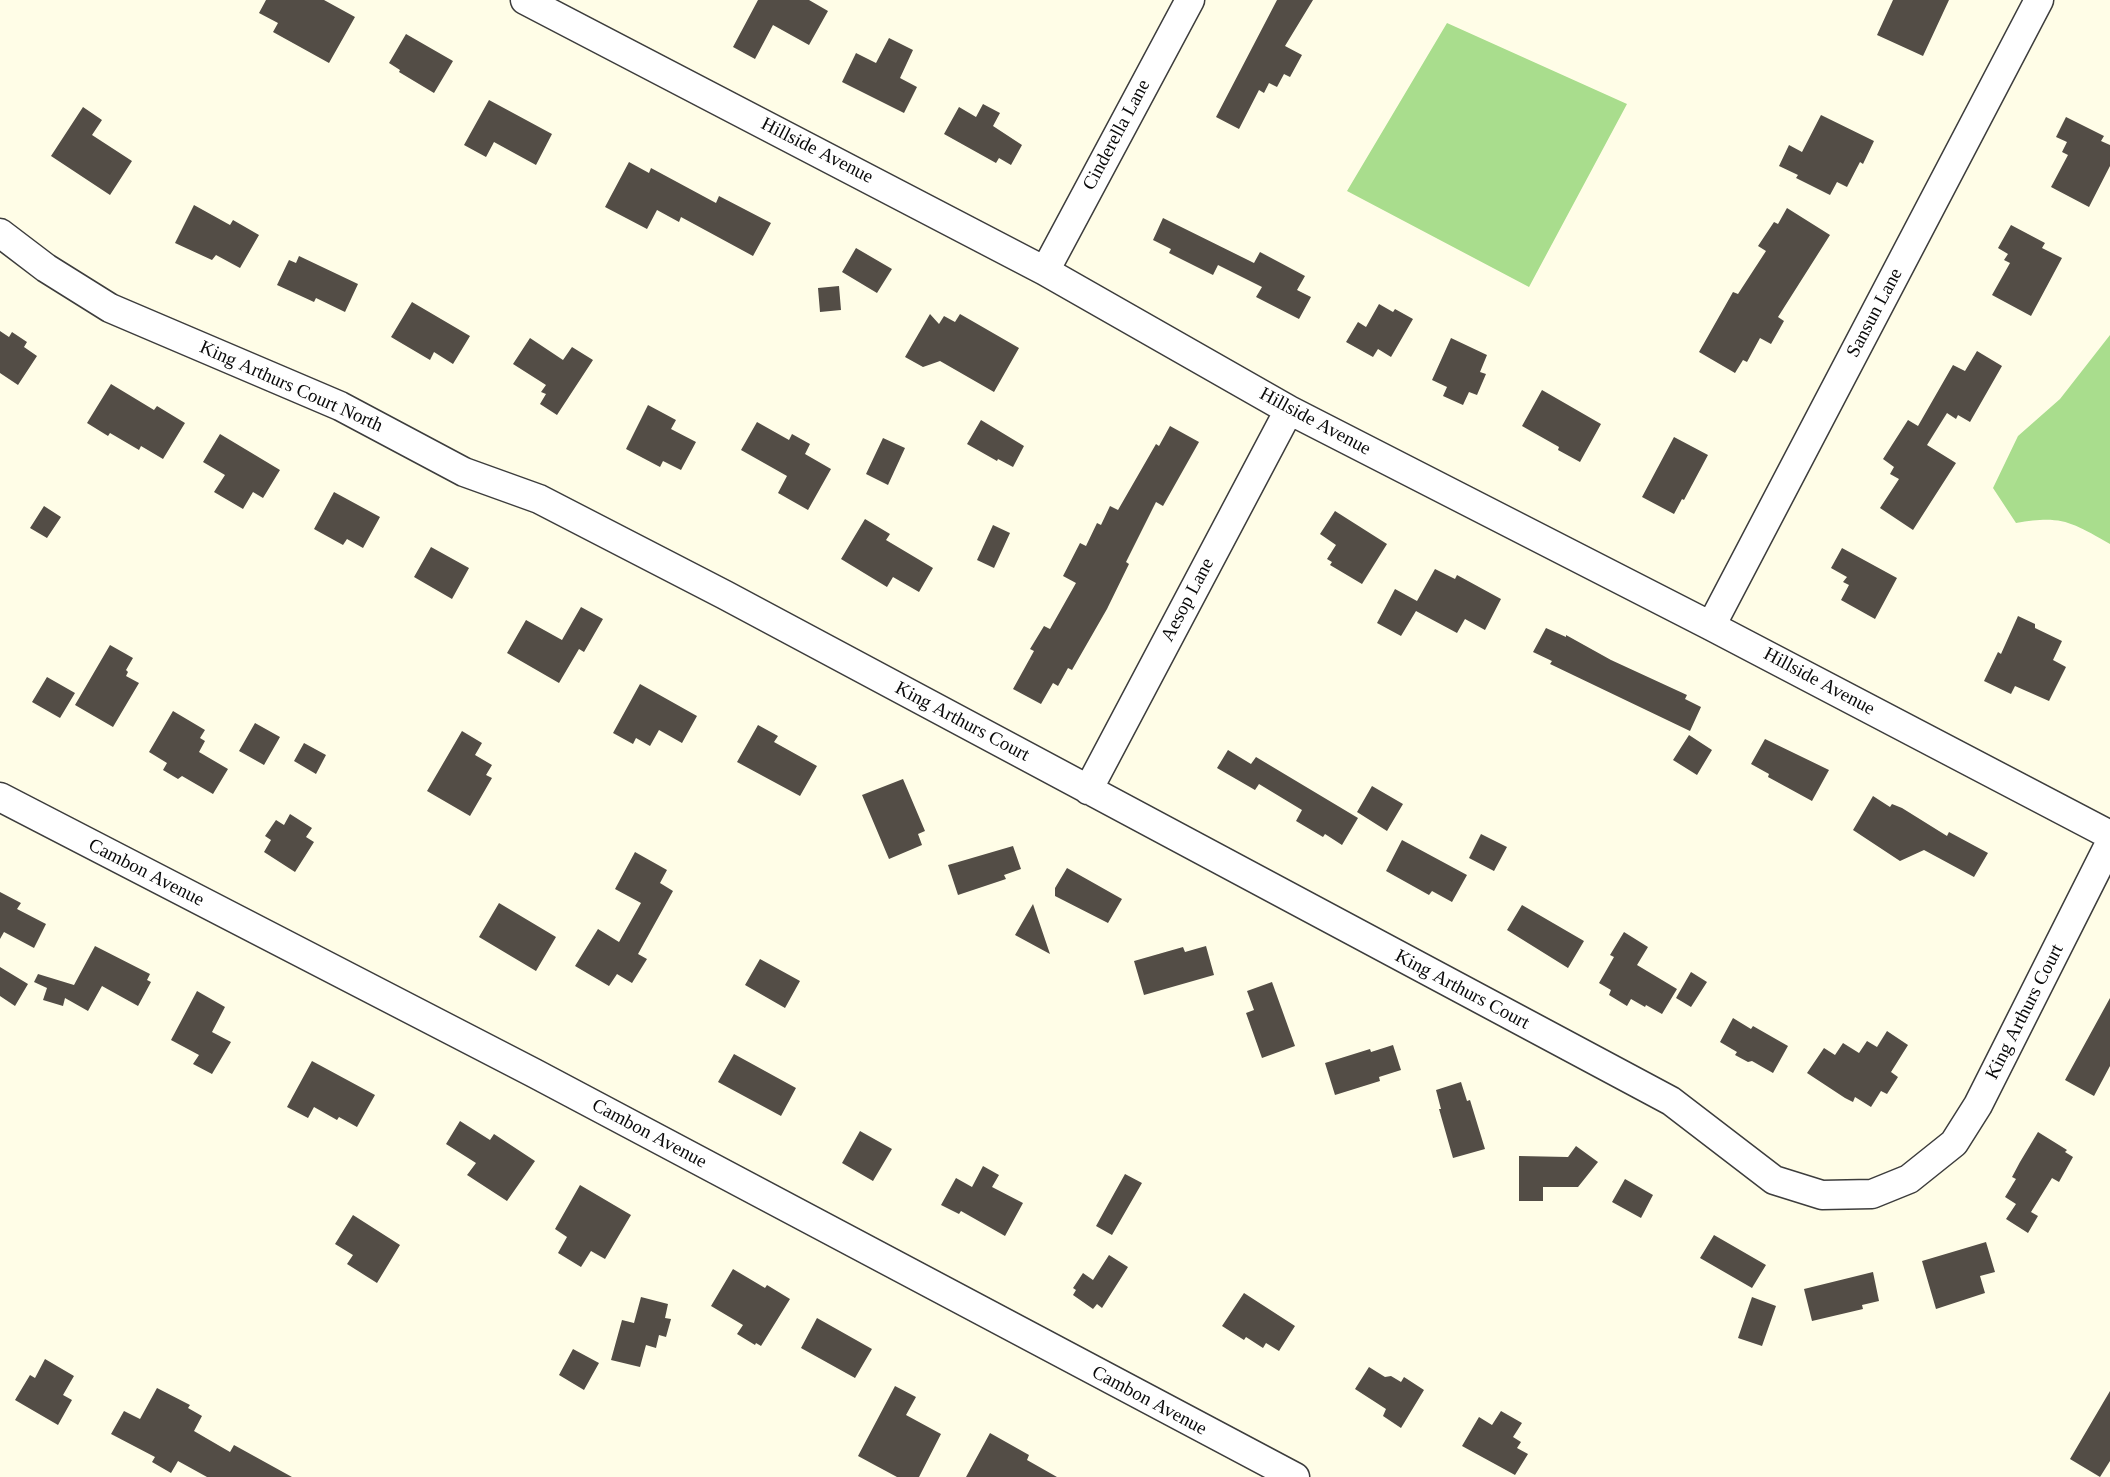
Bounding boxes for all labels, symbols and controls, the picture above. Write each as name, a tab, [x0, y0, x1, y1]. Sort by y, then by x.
street label: Cinderella Lane	[1078, 76, 1156, 194]
street label: Hillside Avenue	[757, 113, 877, 189]
street label: Sansun Lane	[1842, 265, 1908, 361]
street label: King Arthurs Court North	[196, 336, 386, 438]
street label: Hillside Avenue	[1256, 383, 1374, 461]
street label: Aesop Lane	[1157, 554, 1219, 646]
street label: Hillside Avenue	[1760, 643, 1878, 721]
street label: King Arthurs Court	[891, 677, 1033, 767]
street label: Cambon Avenue	[84, 834, 208, 912]
street label: King Arthurs Court	[1981, 941, 2069, 1083]
street label: King Arthurs Court	[1391, 945, 1533, 1035]
street label: Cambon Avenue	[588, 1094, 710, 1174]
street label: Cambon Avenue	[1088, 1361, 1210, 1441]

